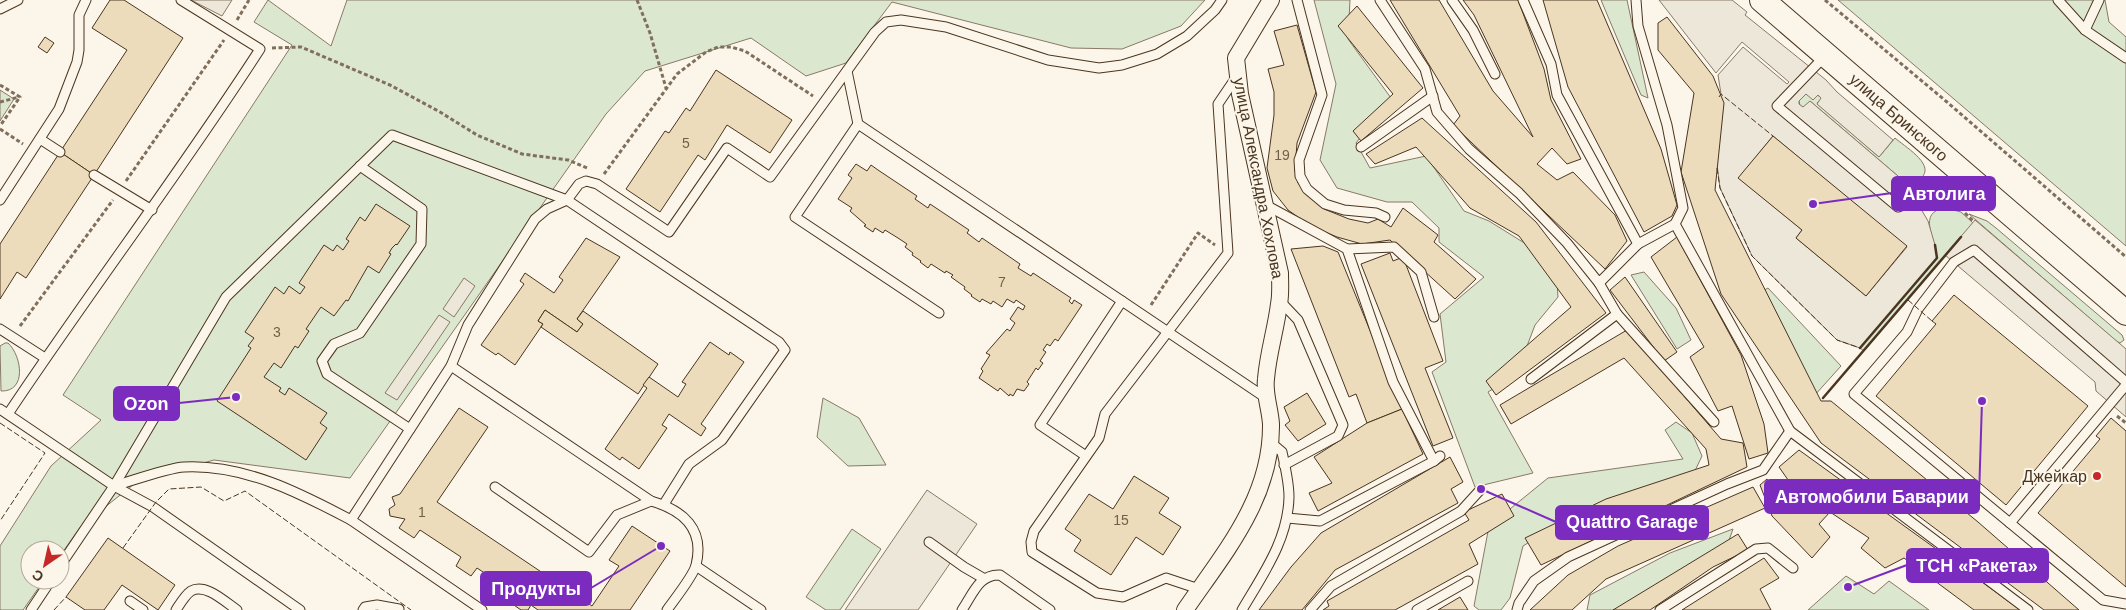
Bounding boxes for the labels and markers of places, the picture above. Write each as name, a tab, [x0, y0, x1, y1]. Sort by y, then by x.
callout: Автолига	[1892, 177, 1995, 210]
callout: Ozon	[114, 387, 179, 420]
place label: Джейкар	[2022, 468, 2087, 485]
marker: Джейкар	[2091, 470, 2103, 482]
callout: Автомобили Баварии	[1765, 480, 1979, 513]
callout: Quattro Garage	[1556, 506, 1708, 539]
callout: ТСН «Ракета»	[1907, 549, 2048, 582]
callout: Продукты	[481, 572, 591, 605]

